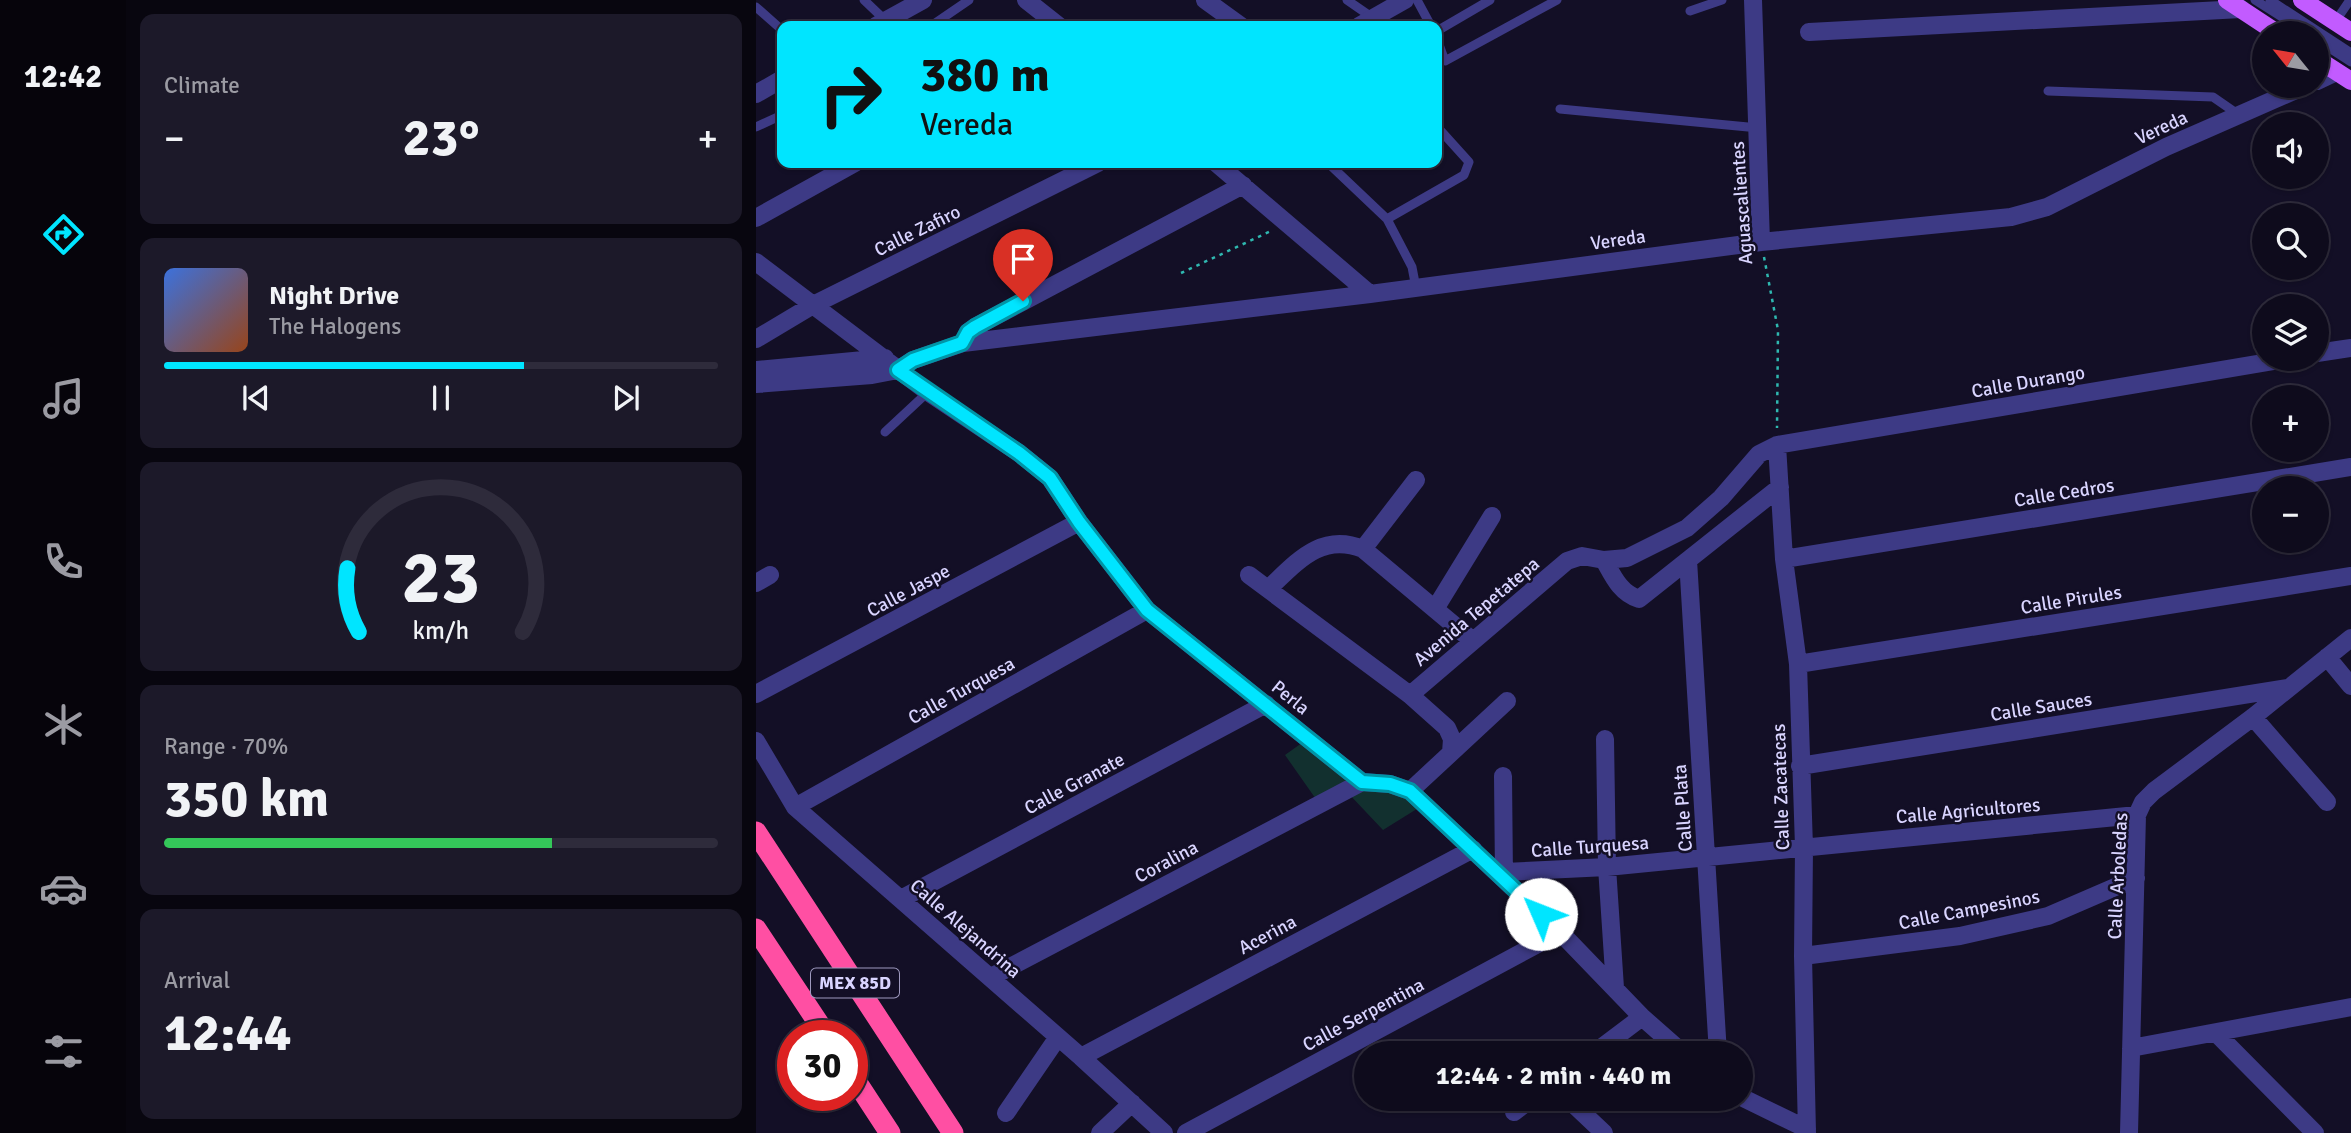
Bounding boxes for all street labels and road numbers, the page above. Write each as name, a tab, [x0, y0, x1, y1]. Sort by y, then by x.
street label: Vereda	[2131, 105, 2192, 150]
street label: Aguascalientes	[1726, 141, 1758, 265]
street label: Calle Zafiro	[870, 200, 965, 262]
street label: Vereda	[1589, 224, 1647, 256]
street label: Calle Durango	[1970, 360, 2087, 404]
street label: Calle Cedros	[2012, 473, 2116, 513]
street label: Avenida Tepetatepa	[1409, 552, 1545, 671]
street label: Calle Jaspe	[863, 559, 954, 623]
street label: Calle Pirules	[2019, 580, 2123, 620]
street label: Calle Turquesa	[904, 652, 1019, 730]
street label: Perla	[1266, 675, 1314, 720]
street label: Calle Sauces	[1989, 687, 2094, 727]
street label: Calle Zacatecas	[1767, 723, 1795, 851]
street label: Calle Granate	[1020, 747, 1129, 820]
street label: Calle Plata	[1668, 763, 1698, 852]
street label: Calle Agricultores	[1895, 793, 2041, 829]
street label: Calle Arboledas	[2103, 812, 2133, 940]
street label: Calle Turquesa	[1530, 831, 1650, 863]
street label: Coralina	[1131, 835, 1202, 889]
street label: Calle Alejandrina	[905, 874, 1026, 984]
street label: Calle Campesinos	[1897, 885, 2042, 935]
street label: Acerina	[1234, 910, 1301, 960]
road number: MEX 85D	[811, 968, 899, 998]
street label: Calle Serpentina	[1299, 973, 1428, 1057]

